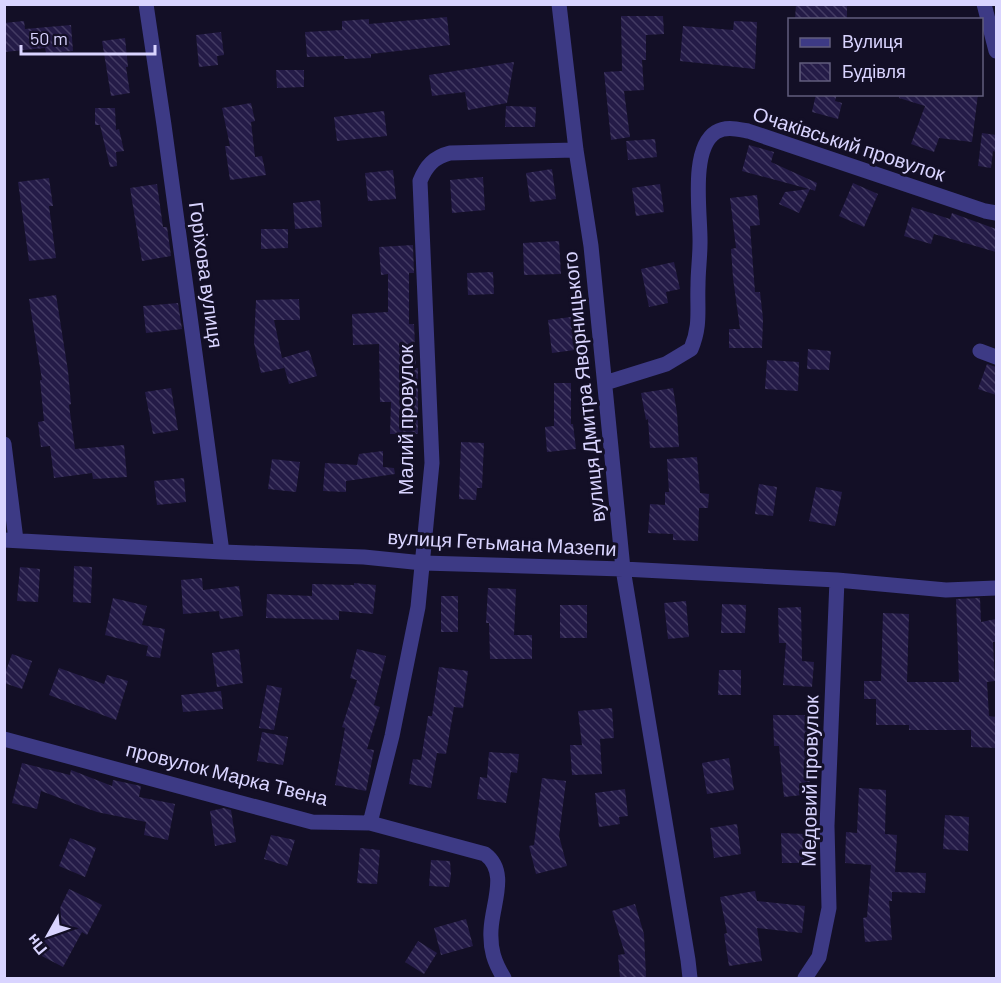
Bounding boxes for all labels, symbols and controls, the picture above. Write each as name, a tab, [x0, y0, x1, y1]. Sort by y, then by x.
scale bar	[21, 18, 154, 56]
legend	[788, 18, 983, 96]
text: 50 m	[30, 27, 68, 49]
text: Вулиця	[842, 30, 903, 52]
text: Будівля	[842, 60, 906, 82]
street label: Очаківський провулок	[750, 101, 949, 186]
street label: Горіхова вулиця	[185, 200, 229, 350]
street label: вулиця Дмитра Яворницького	[557, 251, 609, 524]
street label: Малий провулок	[393, 344, 417, 495]
street label: вулиця Гетьмана Мазепи	[387, 524, 617, 560]
street label: Медовий провулок	[796, 695, 823, 867]
street label: провулок Марка Твена	[124, 736, 331, 810]
north arrow	[18, 905, 78, 965]
text: Пн	[22, 931, 50, 959]

